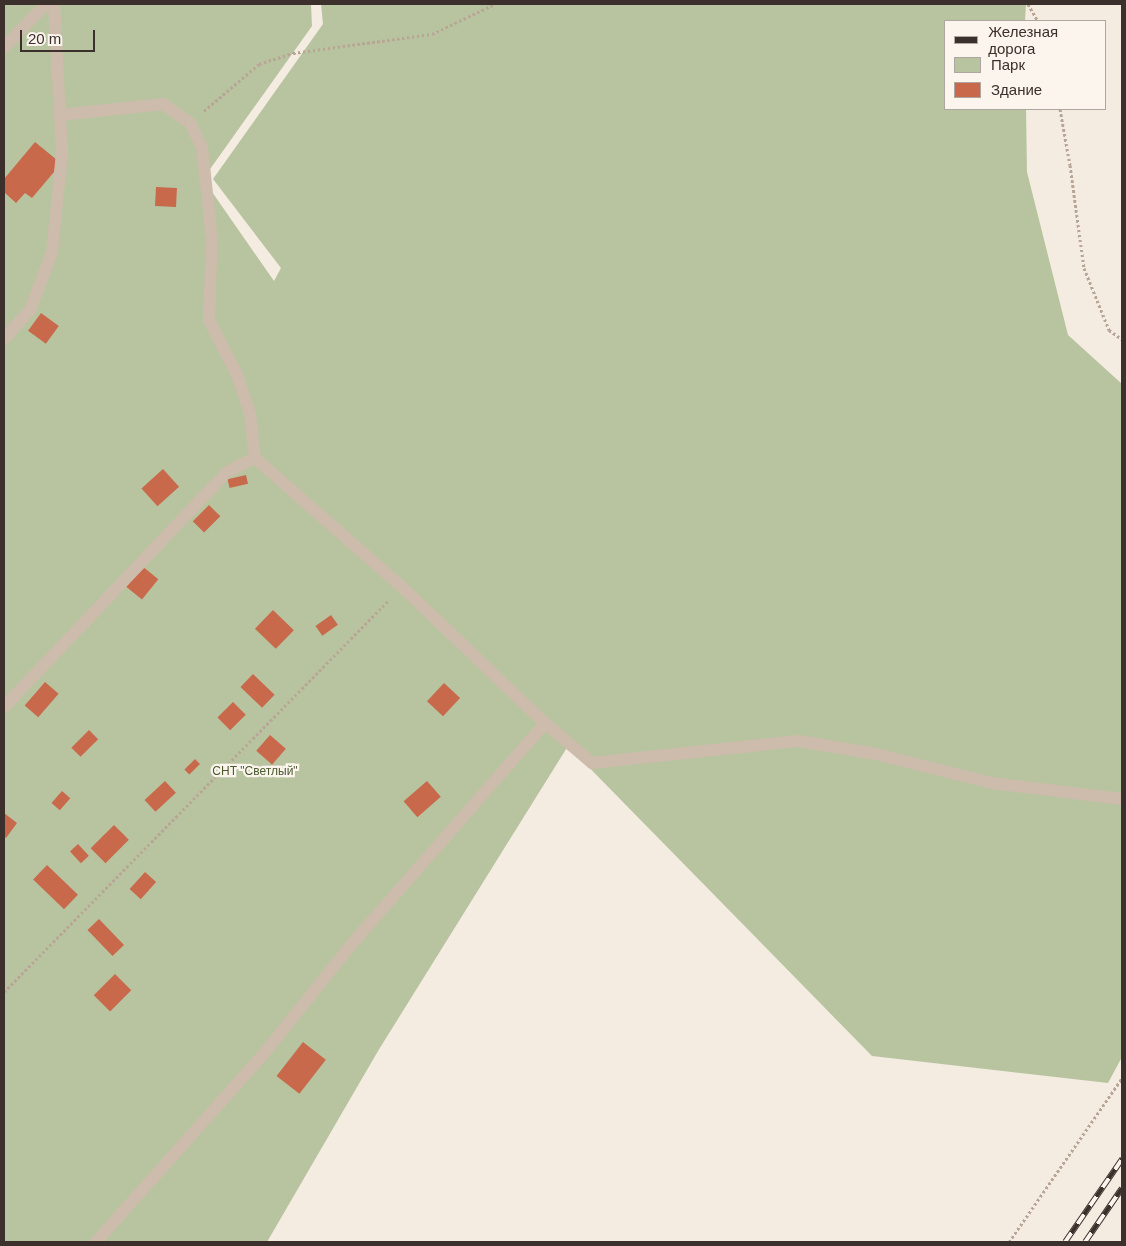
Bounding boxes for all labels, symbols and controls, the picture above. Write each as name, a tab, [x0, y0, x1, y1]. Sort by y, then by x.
scale bar	[22, 20, 98, 52]
legend	[944, 20, 1106, 110]
text: Железная дорога	[988, 23, 1058, 57]
text: 20 m	[28, 30, 61, 47]
text: Парк	[991, 56, 1025, 73]
text: Здание	[991, 81, 1042, 98]
park label: СНТ "Светлый"	[212, 765, 298, 779]

